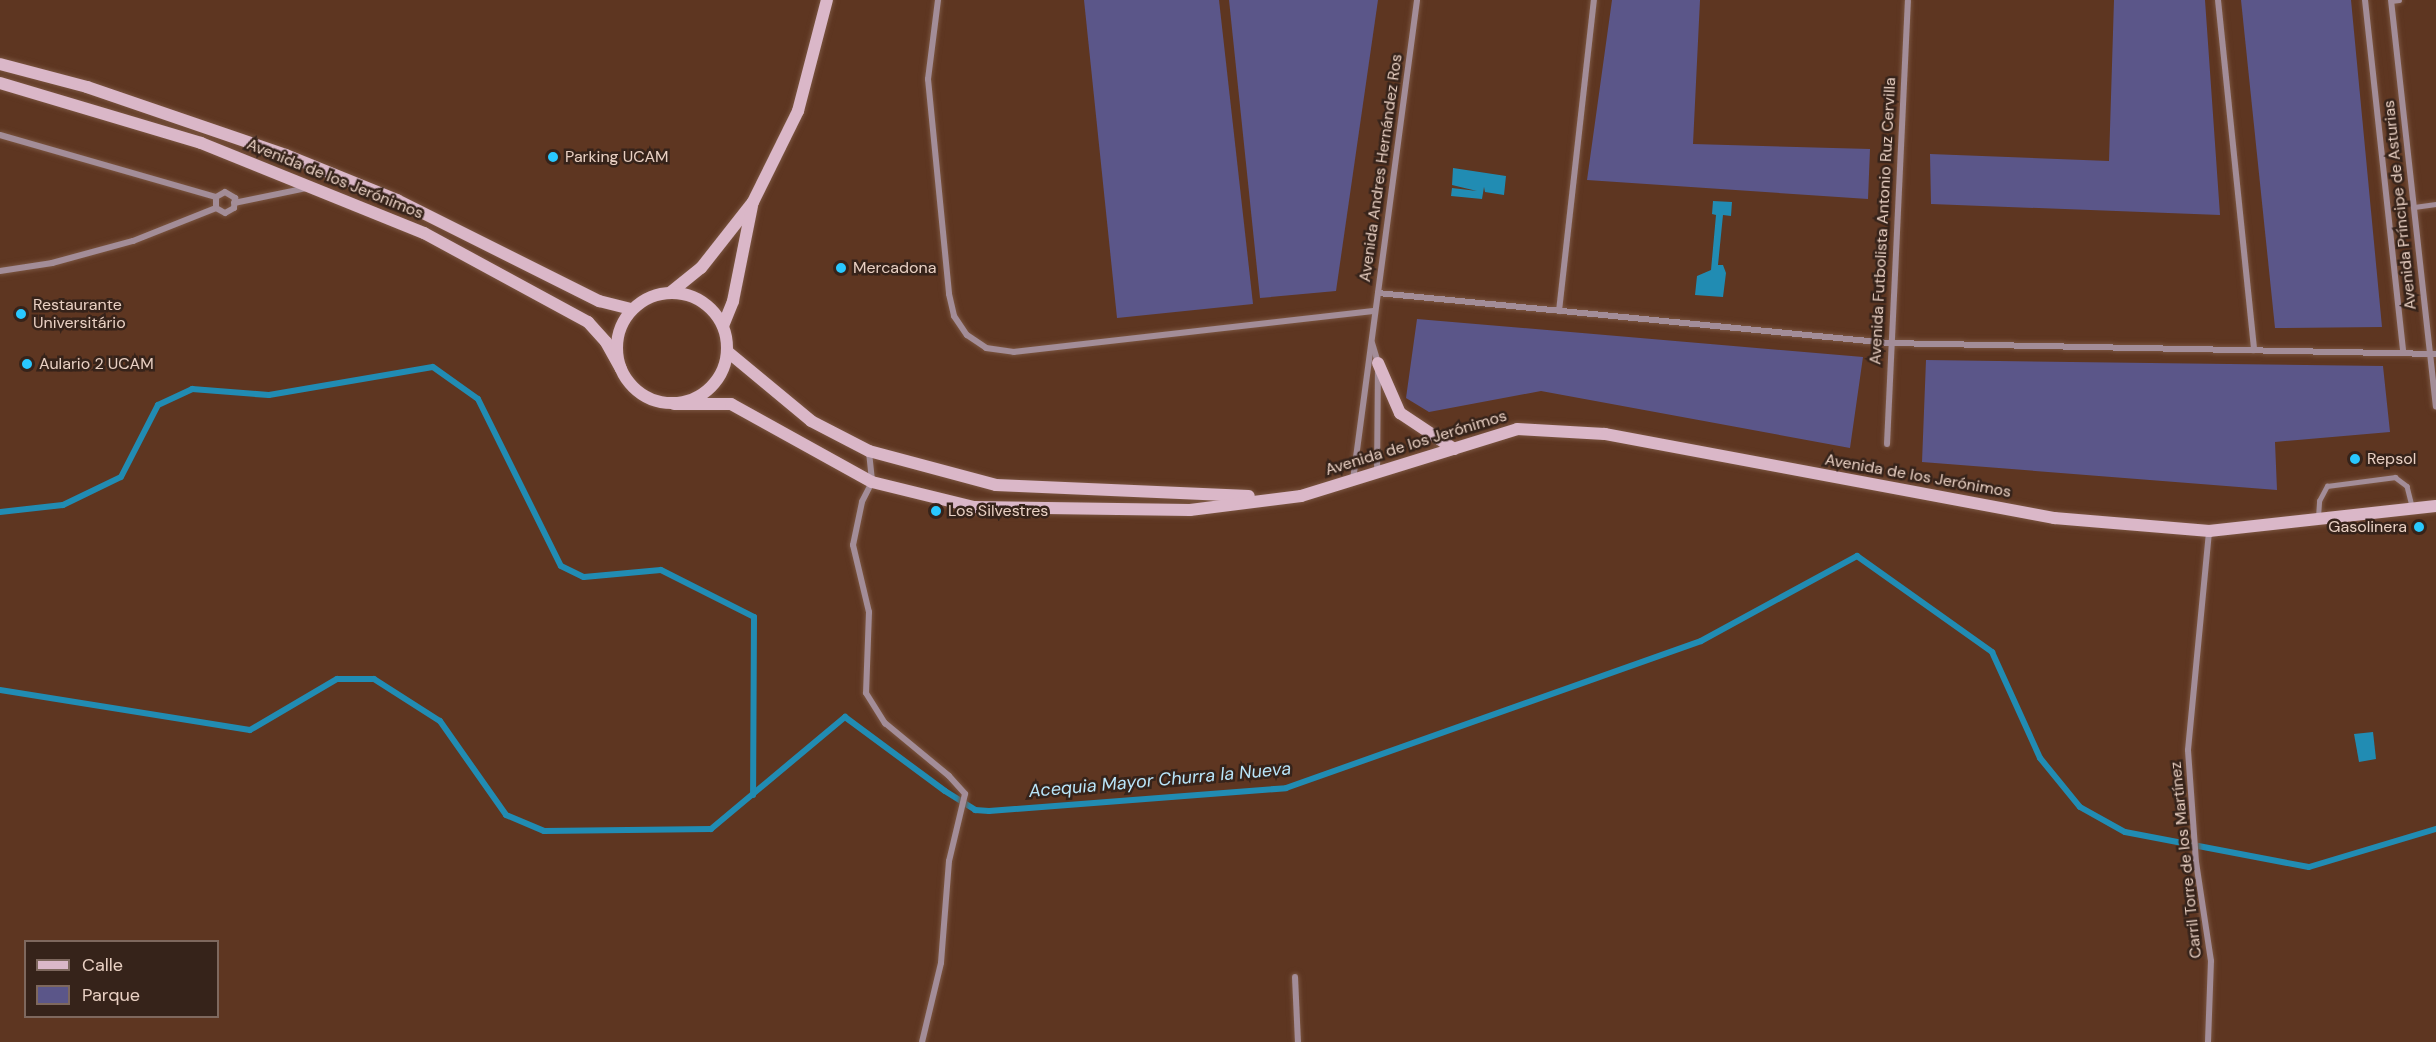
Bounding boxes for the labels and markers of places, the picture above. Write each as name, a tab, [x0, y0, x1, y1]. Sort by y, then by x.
place label: Parking UCAM	[565, 147, 669, 167]
marker: Parking UCAM	[546, 150, 560, 164]
place label: Mercadona	[853, 258, 936, 278]
marker: Mercadona	[834, 261, 848, 275]
place label: Restaurante Universitário	[33, 295, 126, 333]
marker: Restaurante Universitário	[14, 307, 28, 321]
place label: Aulario 2 UCAM	[39, 354, 154, 374]
marker: Aulario 2 UCAM	[20, 357, 34, 371]
place label: Repsol	[2367, 449, 2416, 469]
marker: Repsol	[2348, 452, 2362, 466]
place label: Los Silvestres	[948, 501, 1048, 521]
marker: Los Silvestres	[929, 504, 943, 518]
place label: Gasolinera	[2328, 517, 2407, 537]
marker: Gasolinera	[2412, 520, 2426, 534]

